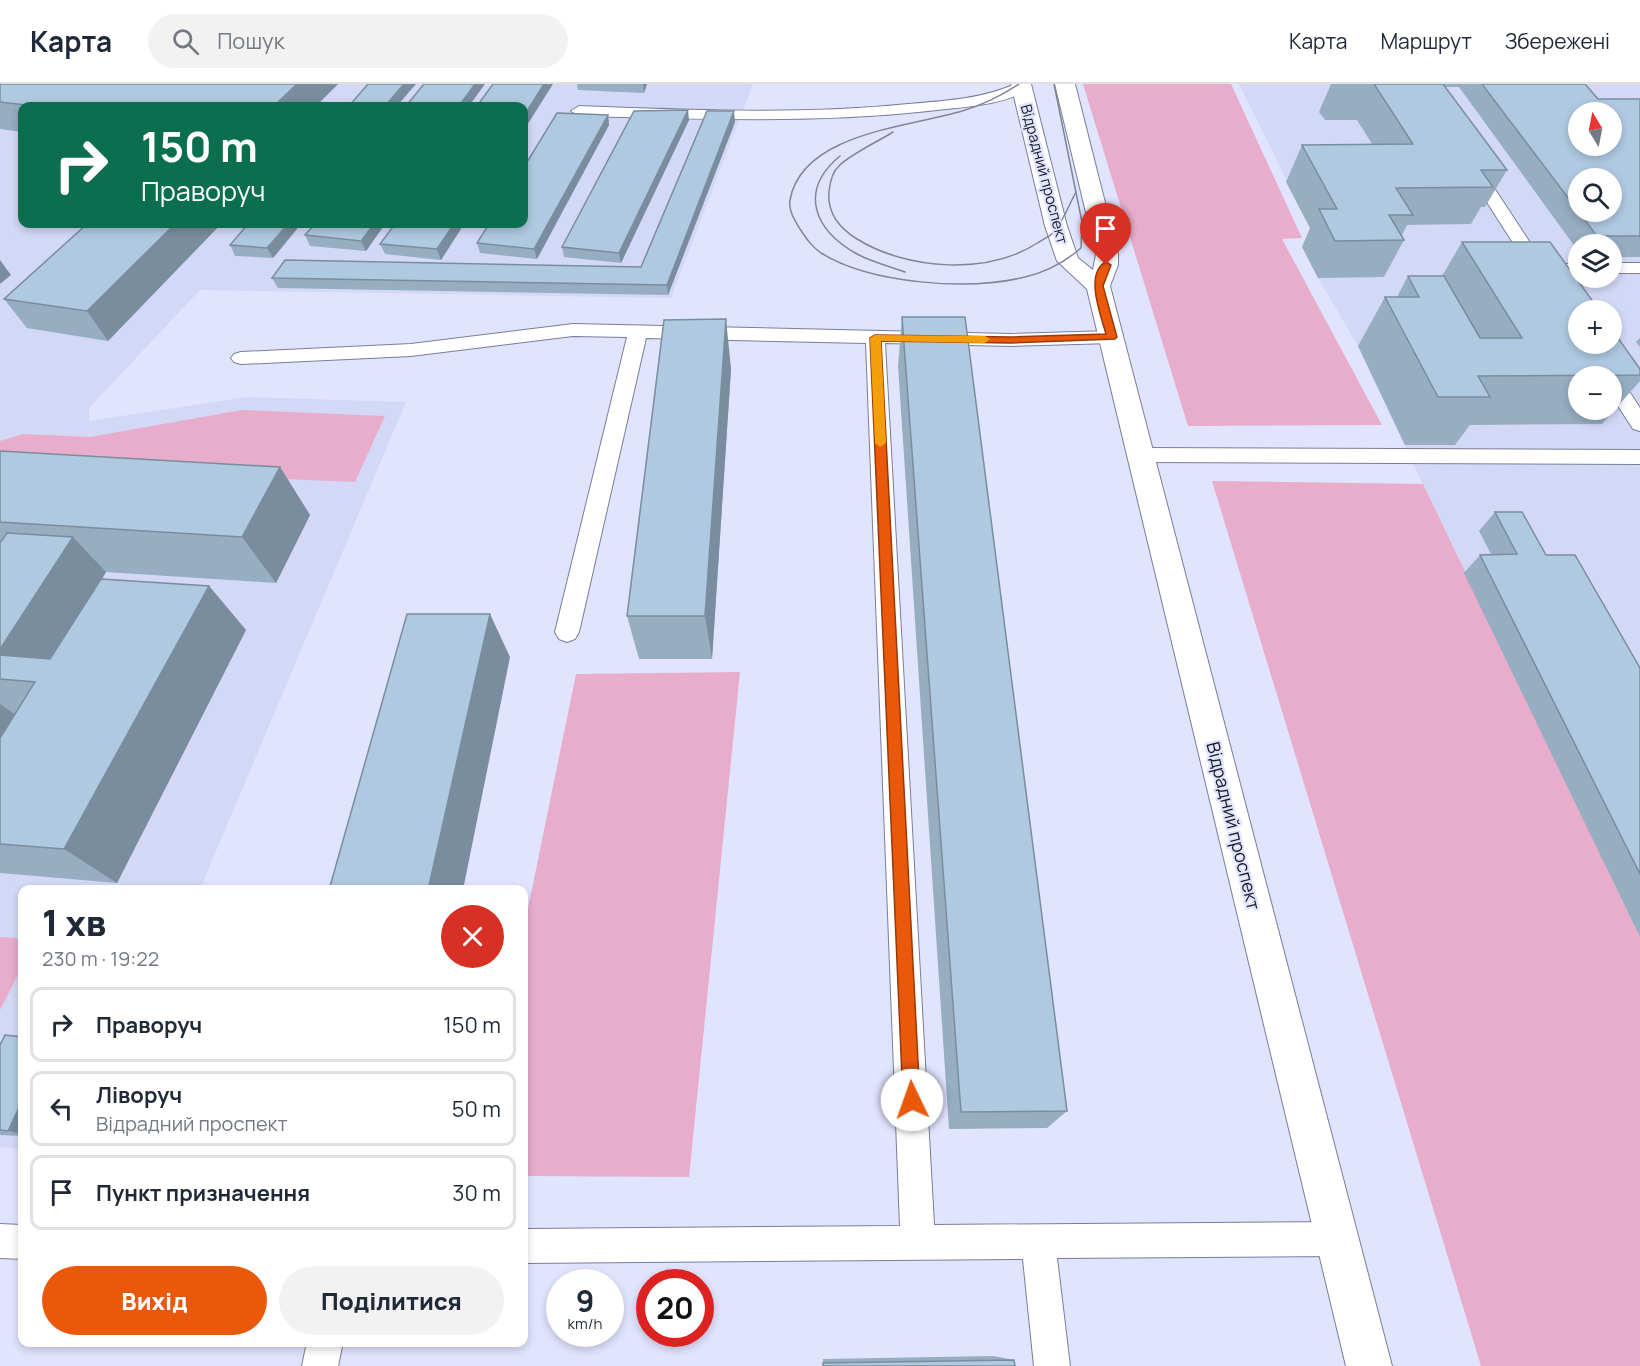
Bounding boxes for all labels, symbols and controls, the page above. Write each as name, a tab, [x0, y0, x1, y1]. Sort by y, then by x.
search box	[148, 14, 568, 68]
text: Карта	[30, 22, 112, 60]
icon: search	[169, 25, 202, 58]
text: Пошук	[217, 26, 285, 56]
text: Карта	[1289, 27, 1347, 55]
text: Маршрут	[1380, 27, 1472, 55]
text: Збережені	[1505, 27, 1610, 55]
street label: Відрадний проспект	[1016, 102, 1073, 246]
north arrow	[1568, 102, 1622, 156]
map controls	[1568, 102, 1622, 420]
text: 150 m	[141, 117, 258, 175]
icon: right	[42, 126, 120, 204]
button: search	[1568, 168, 1622, 222]
text: Праворуч	[141, 172, 265, 209]
pin	[1080, 203, 1131, 265]
icon: arrive	[1089, 212, 1122, 245]
button: layers	[1568, 234, 1622, 288]
button: +	[1568, 300, 1622, 354]
button: −	[1568, 366, 1622, 420]
street label: Відрадний проспект	[1201, 739, 1266, 912]
text: 1 хв	[42, 898, 106, 947]
button: close	[441, 905, 504, 968]
text: 230 m · 19:22	[42, 945, 159, 972]
icon: right	[45, 1008, 78, 1041]
text: Праворуч	[96, 1010, 202, 1040]
text: 150 m	[443, 1010, 501, 1040]
position arrow	[880, 1068, 944, 1132]
text: Ліворуч	[96, 1080, 182, 1110]
icon: left	[45, 1092, 78, 1125]
text: 50 m	[452, 1094, 501, 1124]
text: Відрадний проспект	[96, 1110, 288, 1137]
icon: arrive	[45, 1176, 78, 1209]
text: Пункт призначення	[96, 1178, 310, 1208]
text: 30 m	[452, 1178, 501, 1208]
button: Вихід	[42, 1266, 267, 1335]
button: Поділитися	[279, 1266, 504, 1335]
speed limit sign: 20	[636, 1269, 714, 1347]
text: 9	[576, 1280, 594, 1321]
text: km/h	[568, 1313, 602, 1334]

